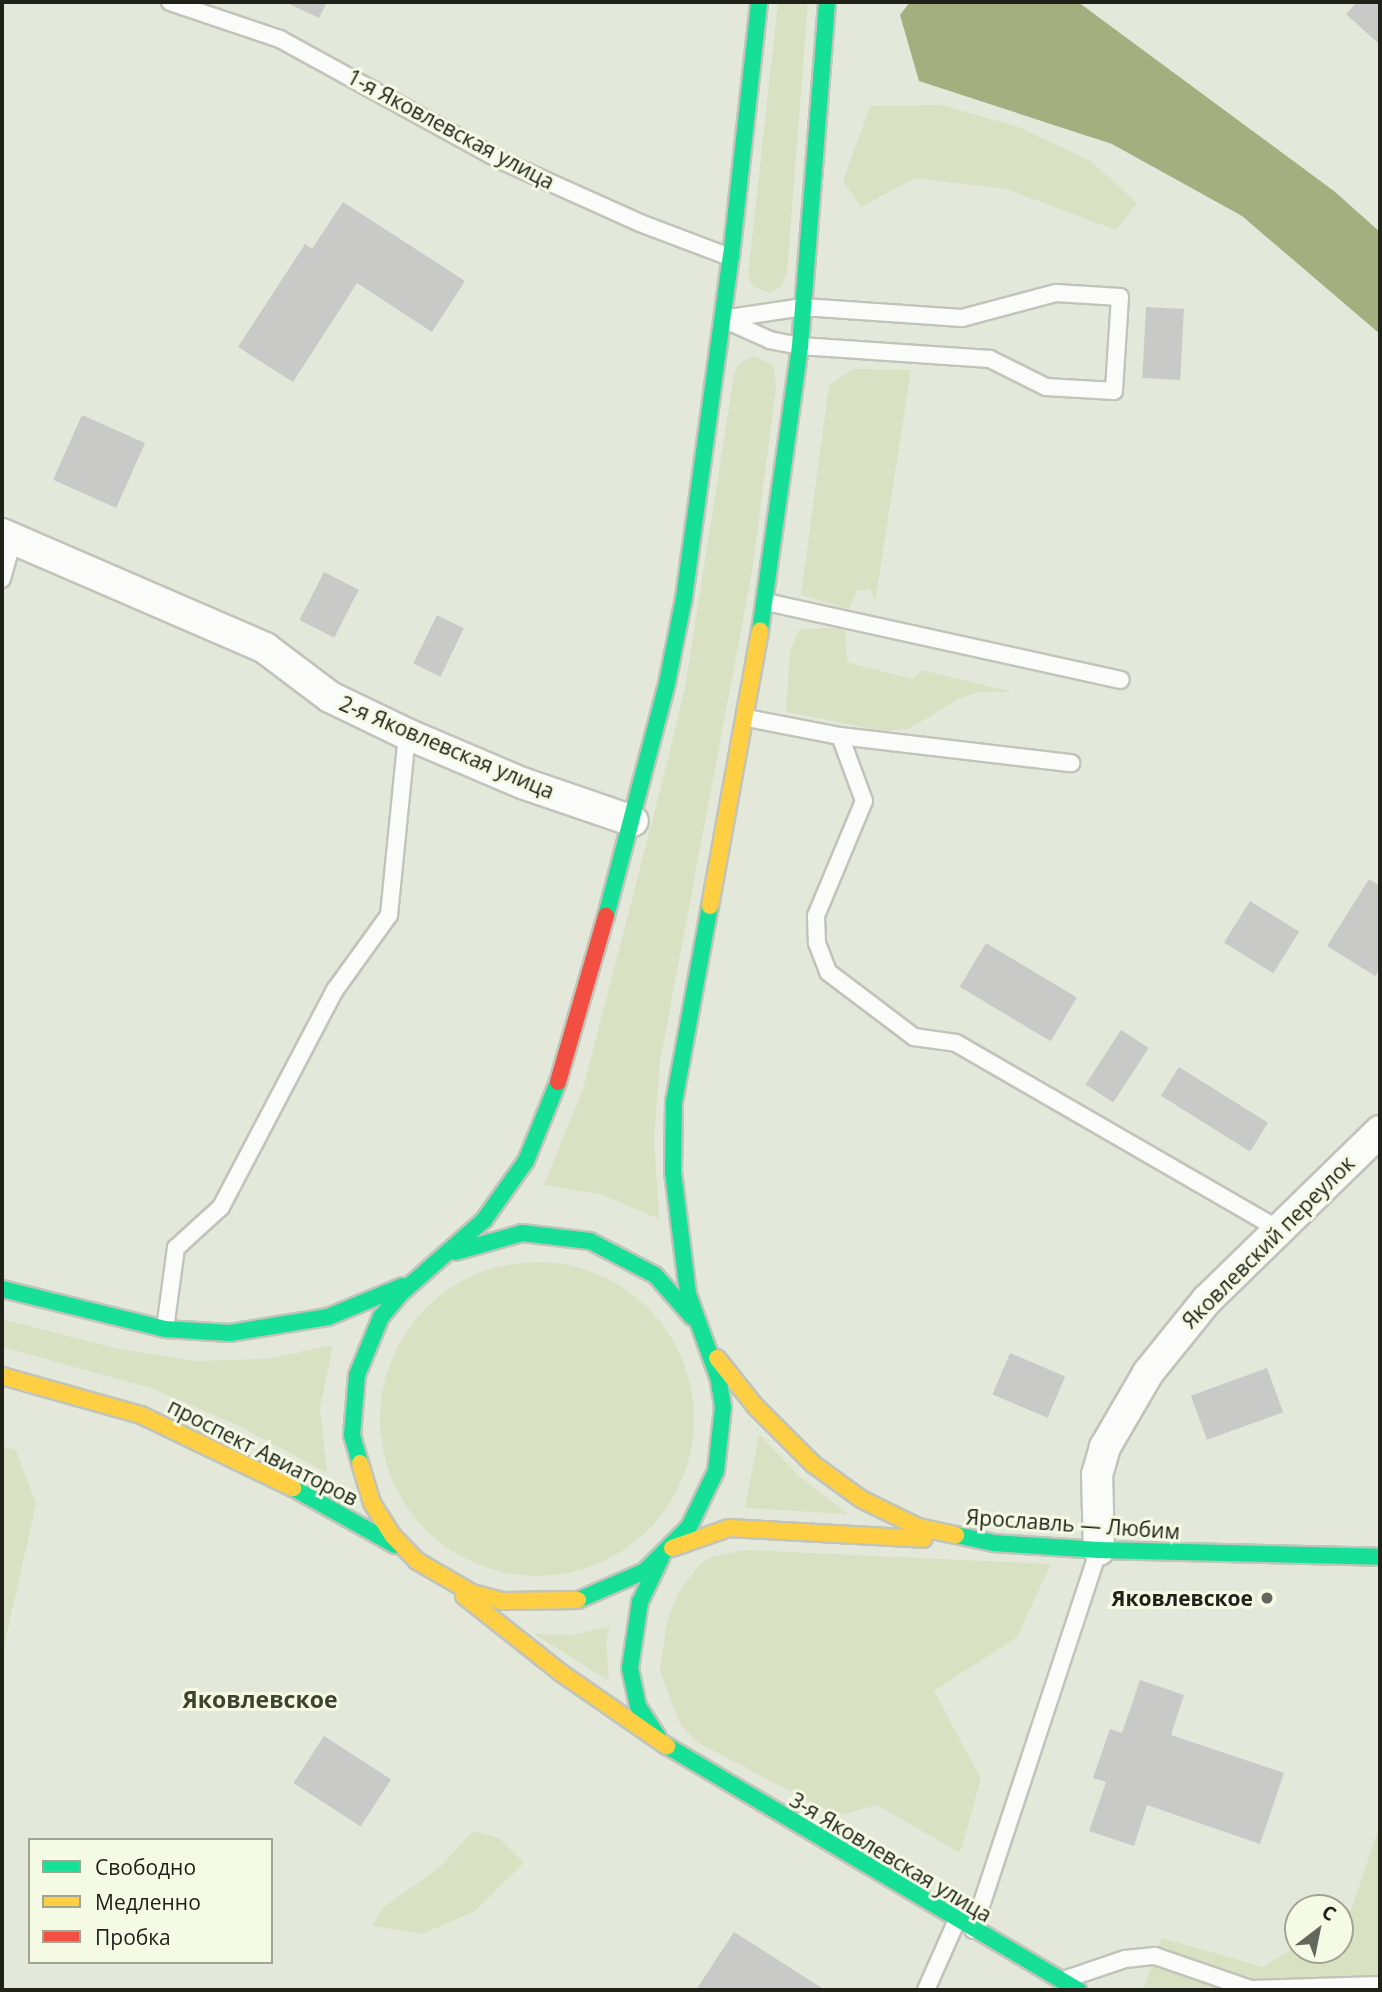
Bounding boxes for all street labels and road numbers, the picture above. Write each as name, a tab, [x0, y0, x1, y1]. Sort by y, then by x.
street label: 1-я Яковлевская улица	[343, 64, 559, 194]
street label: 2-я Яковлевская улица	[336, 690, 558, 804]
street label: Яковлевский переулок	[1177, 1151, 1359, 1333]
street label: проспект Авиаторов	[164, 1393, 362, 1511]
street label: Ярославль — Любим	[965, 1504, 1181, 1544]
street label: 3-я Яковлевская улица	[786, 1787, 996, 1927]

